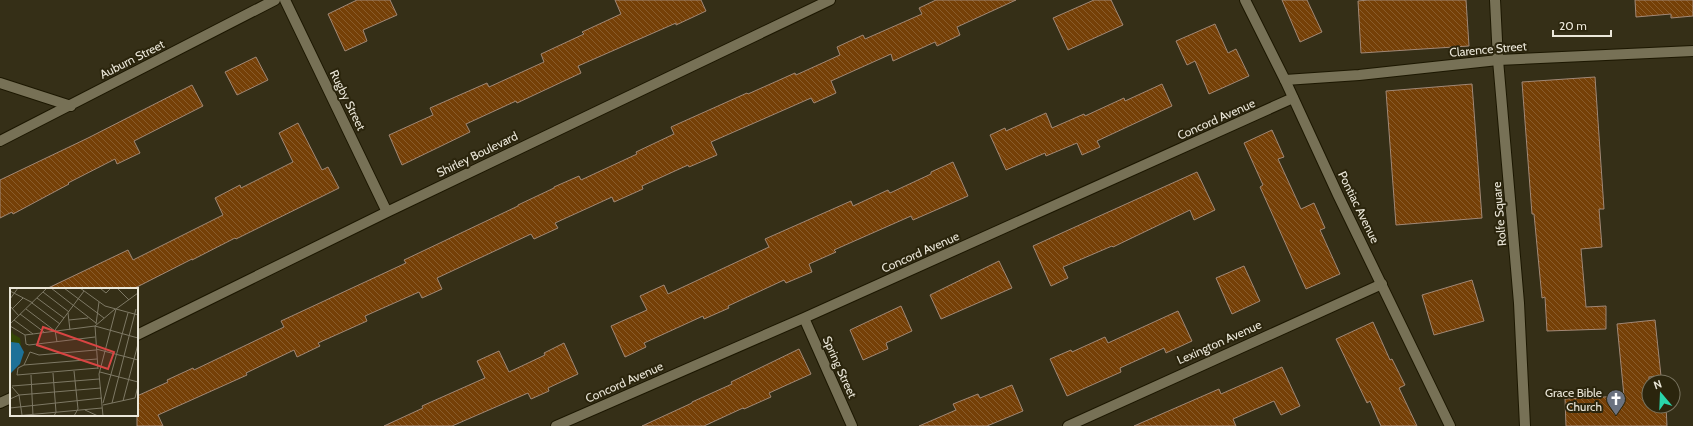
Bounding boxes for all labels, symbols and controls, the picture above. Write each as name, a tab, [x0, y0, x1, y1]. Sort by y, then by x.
scale bar	[1553, 12, 1611, 38]
text: 20 m	[1559, 18, 1587, 33]
street label: Auburn Street	[97, 36, 167, 82]
street label: Clarence Street	[1449, 38, 1527, 60]
street label: Rugby Street	[327, 67, 369, 133]
street label: Concord Avenue	[1175, 95, 1257, 143]
street label: Shirley Boulevard	[434, 128, 520, 180]
street label: Pontiac Avenue	[1335, 168, 1383, 246]
street label: Rolfe Square	[1489, 181, 1509, 247]
street label: Concord Avenue	[879, 228, 961, 276]
inset map	[10, 288, 138, 416]
street label: Lexington Avenue	[1174, 317, 1264, 367]
street label: Spring Street	[820, 334, 860, 400]
street label: Concord Avenue	[583, 358, 665, 406]
north arrow	[1641, 374, 1681, 414]
text: N	[1652, 377, 1664, 392]
place label: Grace Bible Church	[1545, 385, 1602, 414]
church icon: Grace Bible Church	[1605, 388, 1627, 416]

